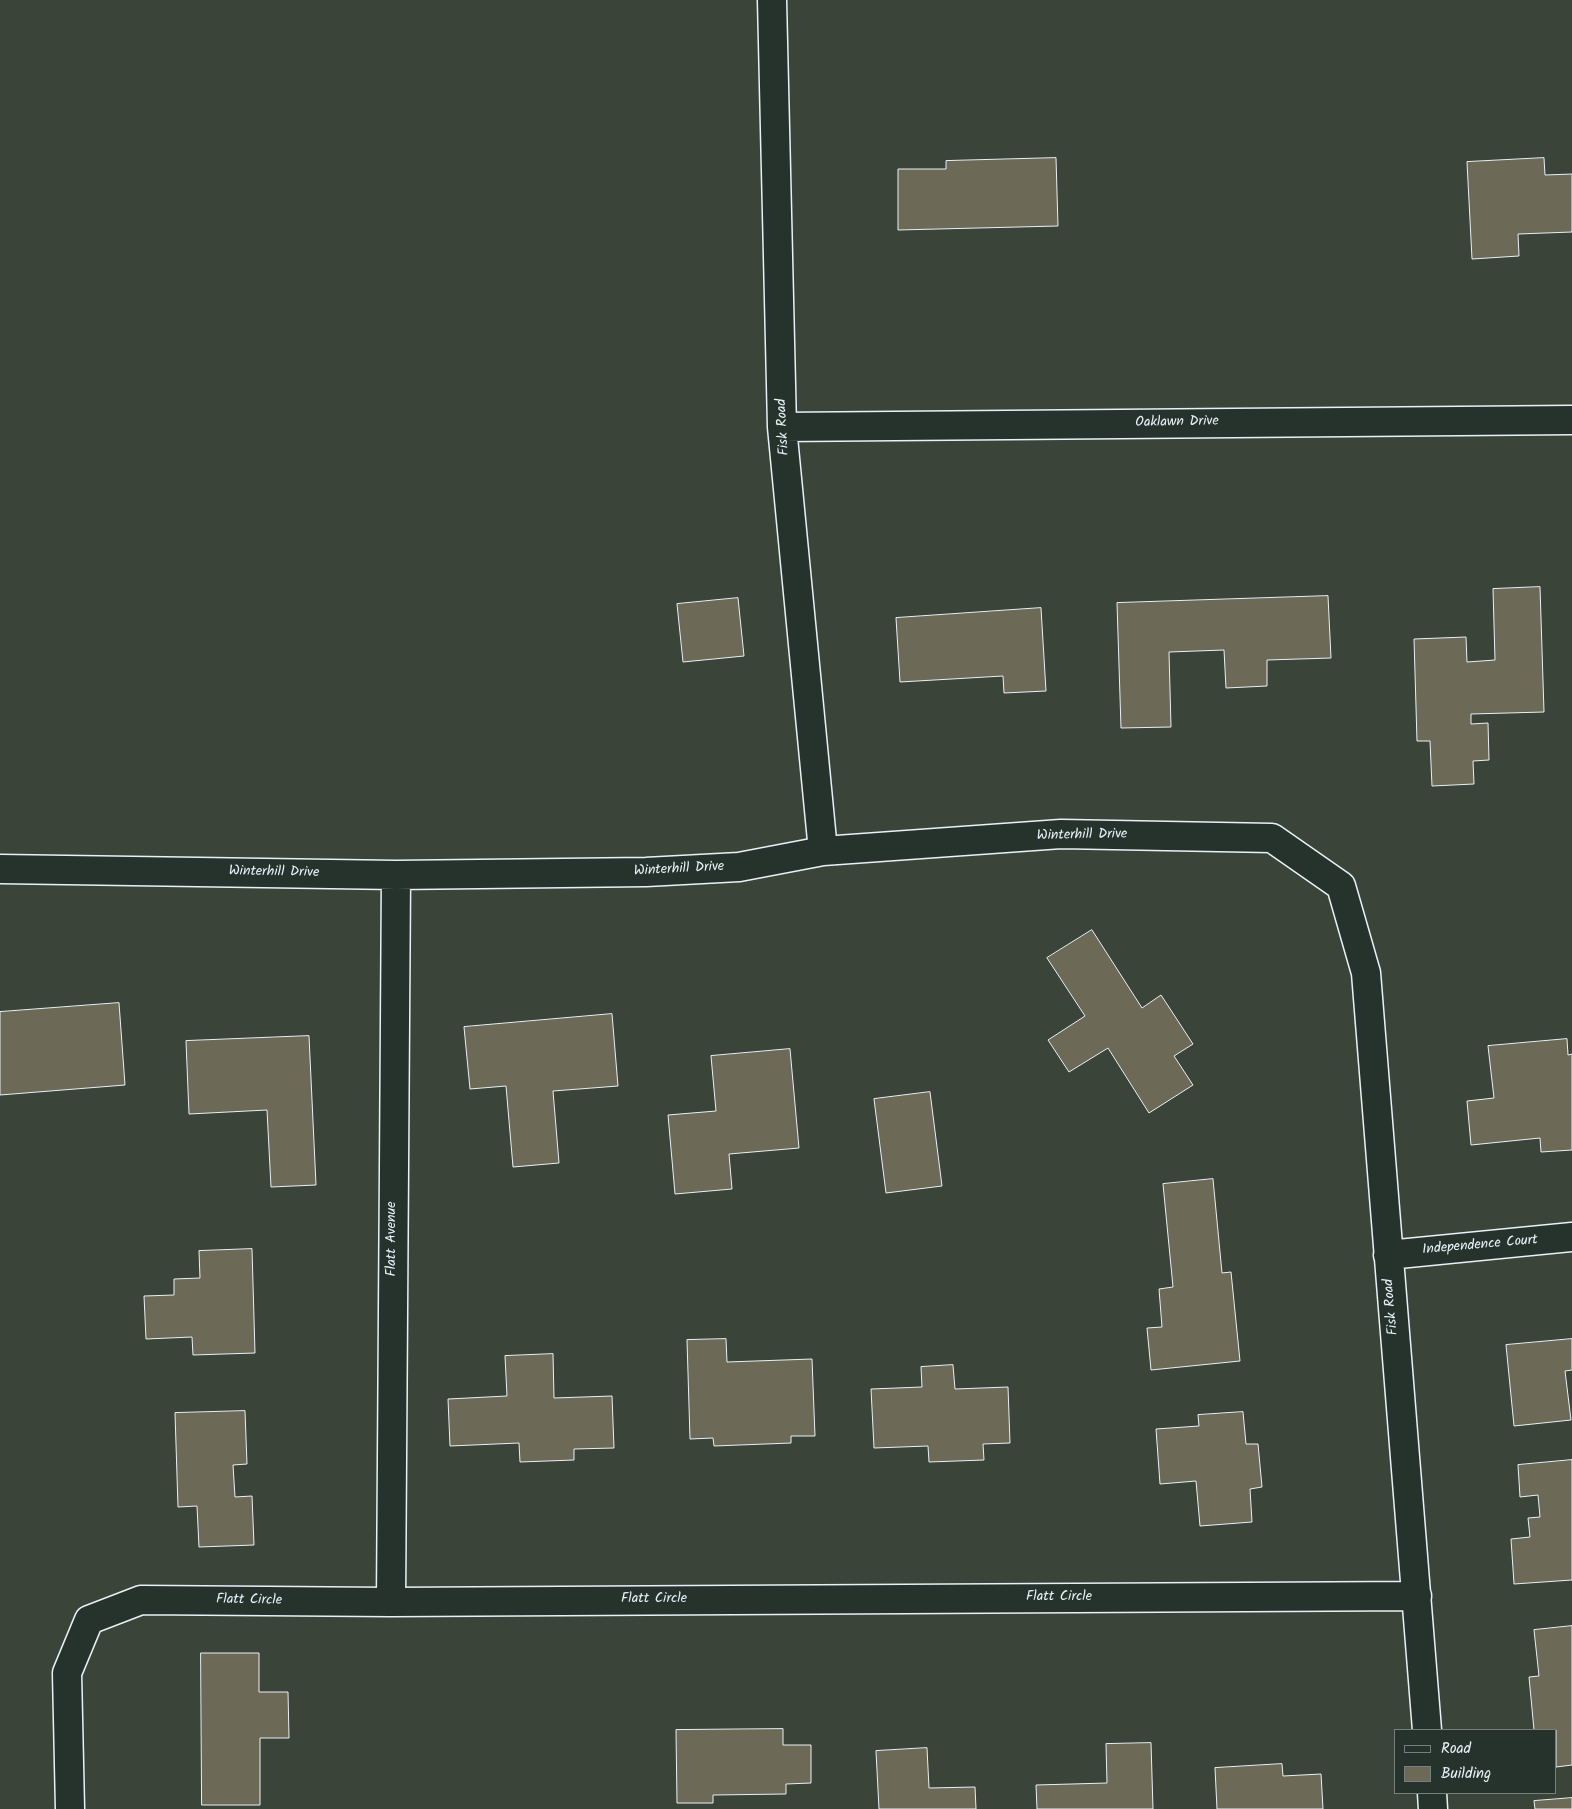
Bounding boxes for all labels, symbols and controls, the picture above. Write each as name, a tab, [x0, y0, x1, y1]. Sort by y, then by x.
street label: Fisk Road	[774, 398, 794, 456]
street label: Oaklawn Drive	[1135, 414, 1219, 432]
street label: Winterhill Drive	[1037, 827, 1127, 845]
street label: Winterhill Drive	[633, 859, 725, 881]
street label: Winterhill Drive	[229, 864, 319, 882]
street label: Flatt Avenue	[385, 1202, 401, 1276]
street label: Independence Court	[1422, 1233, 1538, 1259]
street label: Fisk Road	[1381, 1278, 1403, 1336]
street label: Flatt Circle	[1026, 1590, 1092, 1606]
street label: Flatt Circle	[216, 1592, 282, 1610]
street label: Flatt Circle	[621, 1592, 687, 1608]
legend	[1394, 1729, 1557, 1794]
text: Road	[1441, 1737, 1471, 1761]
text: Building	[1441, 1762, 1491, 1786]

